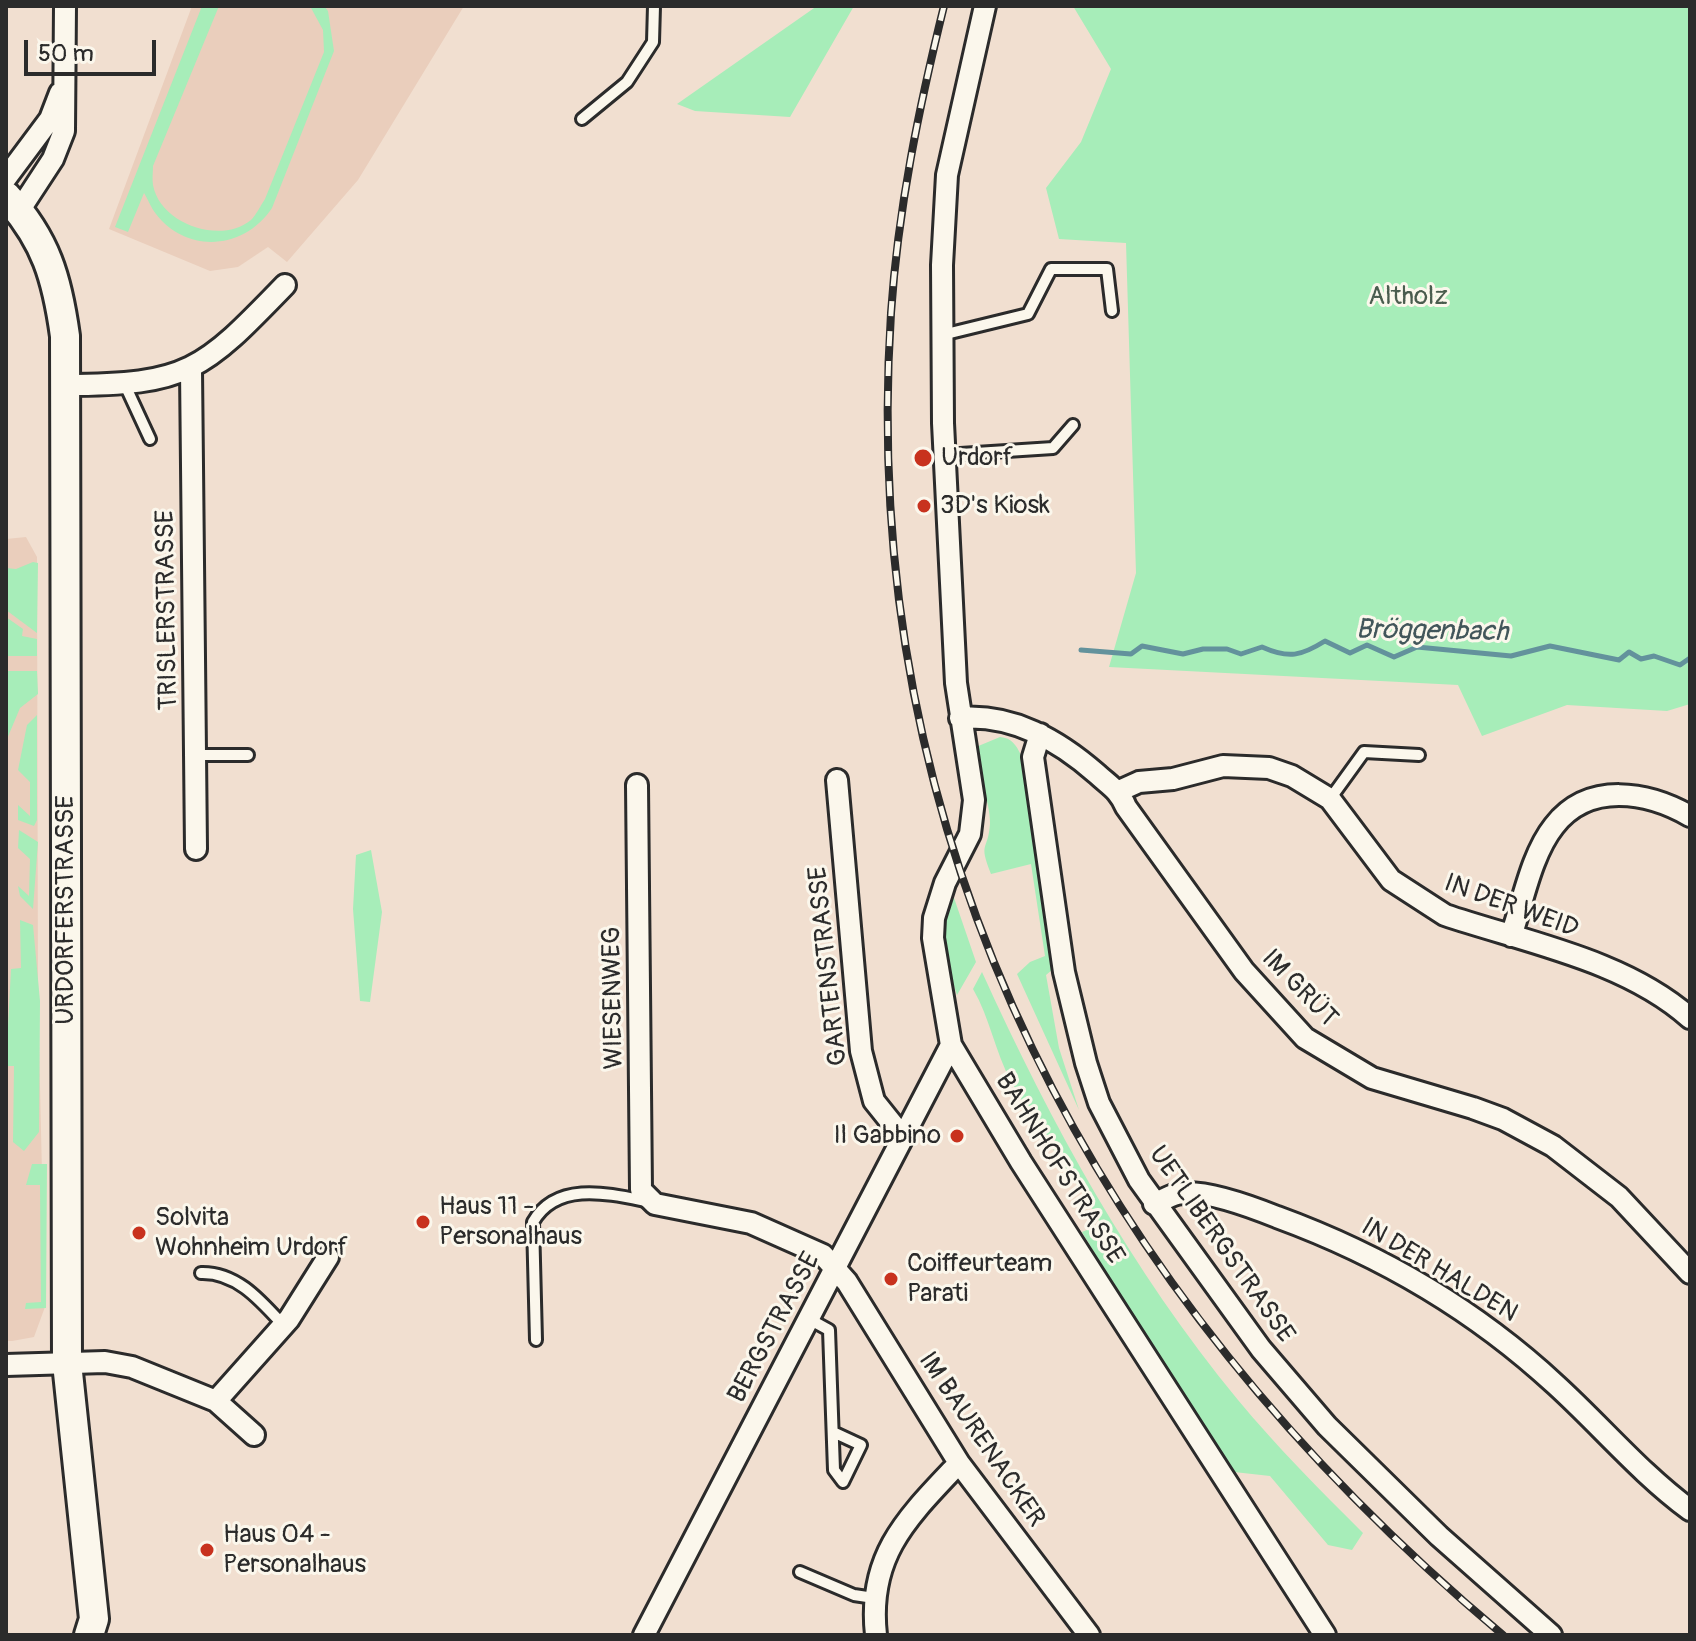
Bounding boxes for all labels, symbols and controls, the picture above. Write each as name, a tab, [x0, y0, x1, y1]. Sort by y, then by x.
scale bar	[28, 24, 160, 74]
text: 50 m	[38, 39, 94, 68]
park label: Altholz	[1368, 281, 1448, 313]
place label: Urdorf	[941, 442, 1013, 474]
marker: Urdorf	[912, 447, 934, 469]
place label: 3D's Kiosk	[940, 490, 1050, 522]
marker: 3D's Kiosk	[915, 497, 933, 515]
street label: TRISLERSTRASSE	[151, 509, 185, 711]
water label: Bröggenbach	[1355, 614, 1509, 650]
street label: URDORFERSTRASSE	[50, 795, 82, 1025]
street label: GARTENSTRASSE	[803, 865, 855, 1067]
street label: IN DER WEID	[1440, 868, 1582, 946]
street label: WIESENWEG	[597, 926, 631, 1070]
street label: IM GRÜT	[1254, 944, 1344, 1034]
street label: BAHNHOFSTRASSE	[988, 1068, 1130, 1270]
place label: Il Gabbino	[833, 1120, 941, 1152]
marker: Il Gabbino	[948, 1127, 966, 1145]
street label: UETLIBERGSTRASSE	[1141, 1141, 1301, 1349]
place label: Haus 11 - Personalhaus	[439, 1191, 582, 1252]
place label: Solvita Wohnheim Urdorf	[155, 1202, 348, 1264]
street label: IN DER HALDEN	[1355, 1212, 1523, 1330]
marker: Haus 11 - Personalhaus	[414, 1213, 432, 1231]
marker: Solvita Wohnheim Urdorf	[130, 1224, 148, 1242]
street label: BERGSTRASSE	[722, 1247, 828, 1409]
place label: Coiffeurteam Parati	[907, 1248, 1052, 1310]
marker: Coiffeurteam Parati	[882, 1270, 900, 1288]
street label: IM BAURENACKER	[911, 1347, 1051, 1533]
place label: Haus 04 - Personalhaus	[223, 1519, 366, 1580]
marker: Haus 04 - Personalhaus	[198, 1541, 216, 1559]

